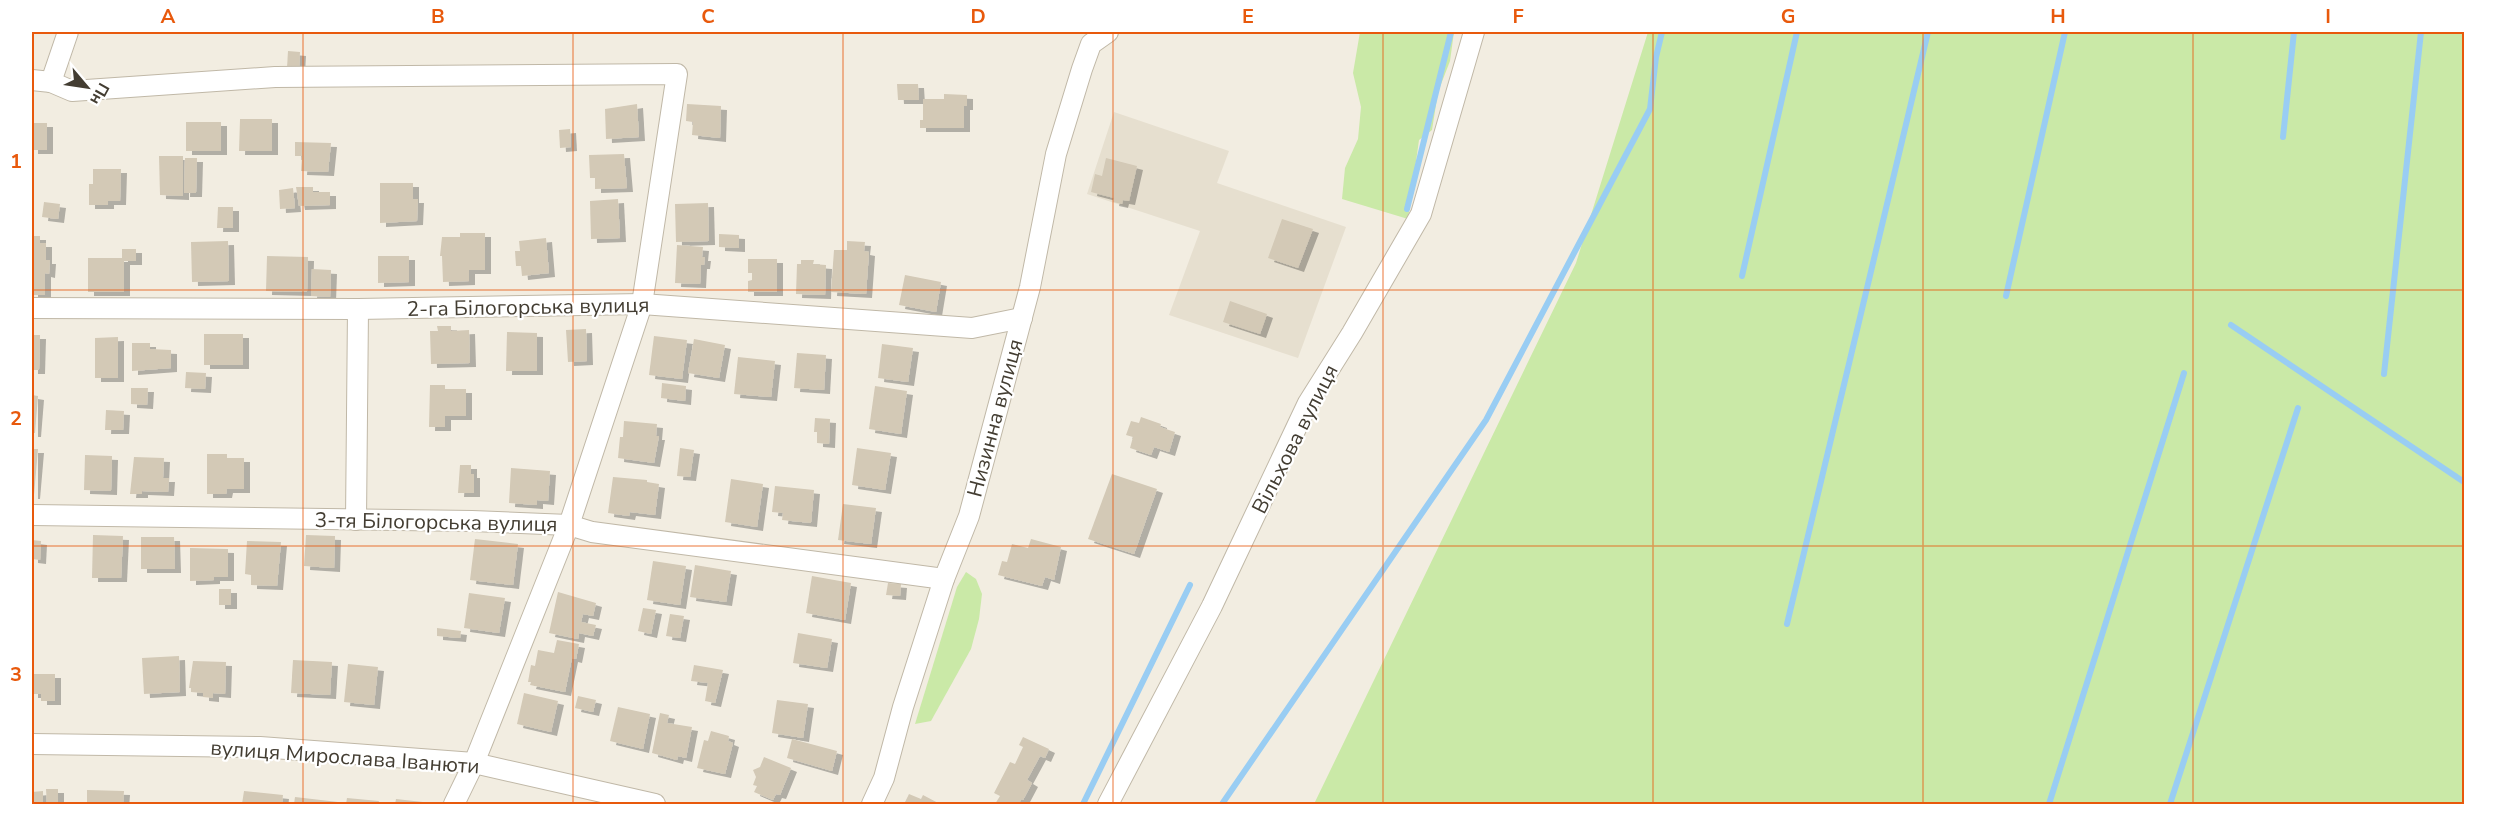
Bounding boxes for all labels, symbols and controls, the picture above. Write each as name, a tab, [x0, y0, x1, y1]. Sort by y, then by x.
text: A	[161, 3, 176, 30]
text: B	[431, 3, 445, 30]
text: C	[701, 3, 715, 30]
text: D	[970, 3, 986, 30]
text: E	[1242, 3, 1254, 30]
text: F	[1512, 3, 1524, 30]
text: G	[1781, 3, 1795, 30]
text: H	[2050, 3, 2066, 30]
text: I	[2325, 3, 2331, 30]
north arrow	[57, 57, 117, 117]
text: Пн	[84, 79, 114, 109]
text: 1	[10, 148, 22, 175]
street label: 2-га Білогорська вулиця	[406, 291, 650, 323]
street label: Низинна вулиця	[960, 336, 1030, 500]
street label: Вільхова вулиця	[1245, 360, 1345, 518]
text: 2	[10, 405, 22, 432]
street label: 3-тя Білогорська вулиця	[314, 506, 558, 538]
text: 3	[10, 661, 22, 688]
street label: вулиця Мирослава Іванюти	[209, 734, 481, 780]

